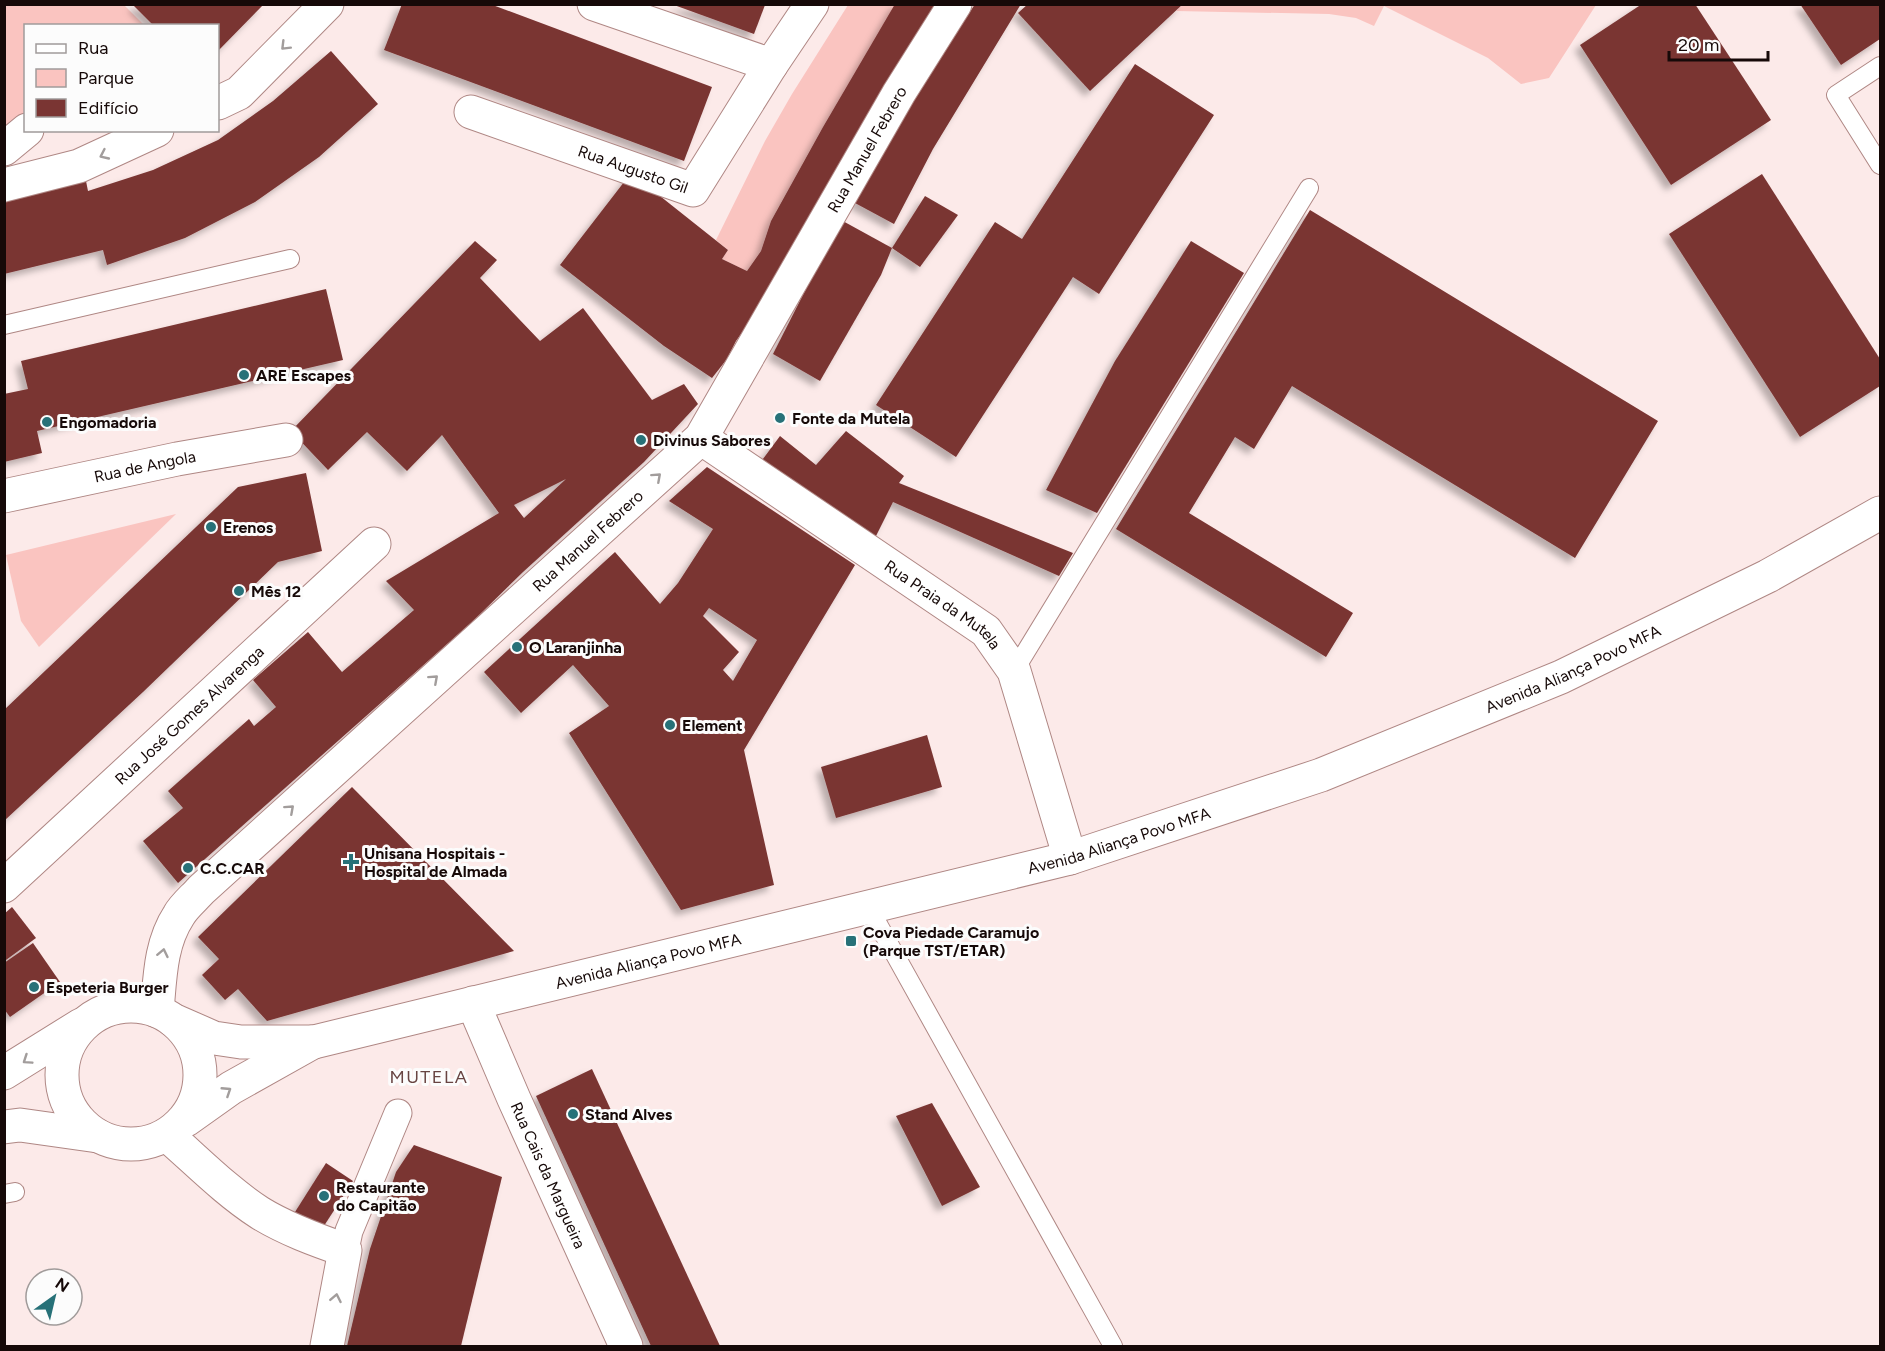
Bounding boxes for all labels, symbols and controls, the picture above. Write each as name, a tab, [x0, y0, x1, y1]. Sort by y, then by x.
legend	[24, 24, 219, 132]
scale bar	[1669, 24, 1768, 62]
text: 20 m	[1678, 34, 1719, 56]
text: Rua	[78, 37, 109, 59]
one-way arrow	[282, 39, 292, 50]
text: Parque	[78, 67, 134, 89]
street label: Rua Manuel Febrero	[823, 83, 911, 216]
text: Edifício	[78, 97, 139, 119]
street label: Rua Augusto Gil	[576, 141, 691, 198]
one-way arrow	[99, 148, 110, 160]
place label: ARE Escapes	[256, 366, 352, 385]
marker: ARE Escapes	[237, 368, 251, 382]
place label: Fonte da Mutela	[792, 409, 910, 428]
marker: Fonte da Mutela	[773, 411, 787, 425]
place label: Engomadoria	[59, 413, 157, 432]
marker: Engomadoria	[40, 415, 54, 429]
place label: Divinus Sabores	[653, 431, 771, 450]
marker: Divinus Sabores	[634, 433, 648, 447]
street label: Rua de Angola	[92, 447, 197, 486]
one-way arrow	[650, 473, 661, 484]
street label: Rua Manuel Febrero	[529, 486, 647, 596]
place label: Erenos	[223, 518, 274, 537]
marker: Erenos	[204, 520, 218, 534]
street label: Rua Praia da Mutela	[881, 556, 1005, 653]
place label: Mês 12	[251, 582, 301, 601]
marker: Mês 12	[232, 584, 246, 598]
street label: Avenida Aliança Povo MFA	[1483, 621, 1664, 717]
place label: O Laranjinha	[529, 638, 622, 657]
marker: O Laranjinha	[510, 640, 524, 654]
street label: Rua José Gomes Alvarenga	[111, 642, 268, 789]
one-way arrow	[427, 675, 438, 686]
place label: Element	[682, 716, 743, 735]
marker: Element	[663, 718, 677, 732]
street label: Avenida Aliança Povo MFA	[1026, 803, 1213, 878]
one-way arrow	[283, 805, 294, 816]
place label: Unisana Hospitais - Hospital de Almada	[364, 844, 507, 881]
marker: Unisana Hospitais - Hospital de Almada	[342, 853, 360, 871]
place label: C.C.CAR	[200, 859, 264, 878]
marker: C.C.CAR	[181, 861, 195, 875]
place label: Cova Piedade Caramujo (Parque TST/ETAR)	[863, 923, 1039, 960]
street label: Avenida Aliança Povo MFA	[554, 929, 743, 993]
marker: Cova Piedade Caramujo (Parque TST/ETAR)	[844, 934, 858, 948]
one-way arrow	[156, 948, 169, 958]
place label: Espeteria Burger	[46, 978, 169, 997]
marker: Espeteria Burger	[27, 980, 41, 994]
one-way arrow	[23, 1053, 34, 1064]
district label: MUTELA	[390, 1066, 468, 1088]
one-way arrow	[221, 1087, 232, 1098]
street label: Rua Cais da Margueira	[507, 1099, 590, 1252]
place label: Stand Alves	[585, 1105, 673, 1124]
marker: Stand Alves	[566, 1107, 580, 1121]
place label: Restaurante do Capitão	[336, 1178, 426, 1215]
marker: Restaurante do Capitão	[317, 1189, 331, 1203]
north arrow	[24, 1267, 84, 1327]
text: N	[52, 1274, 73, 1296]
one-way arrow	[329, 1294, 342, 1304]

